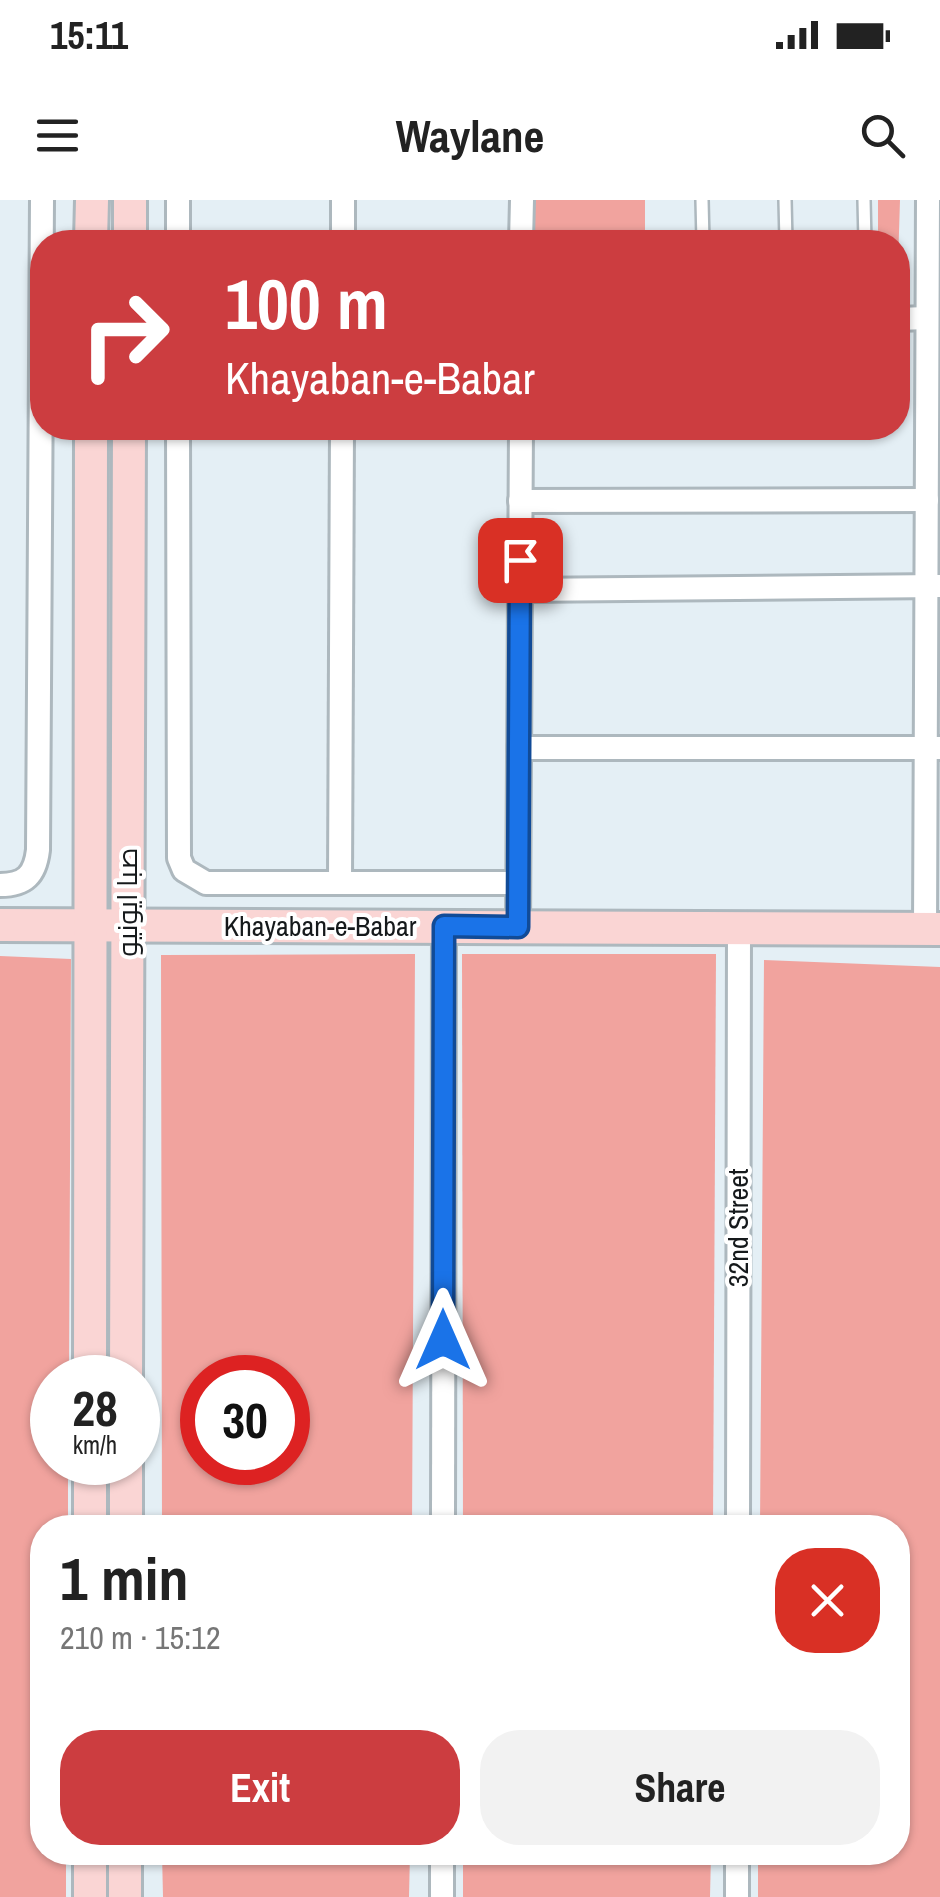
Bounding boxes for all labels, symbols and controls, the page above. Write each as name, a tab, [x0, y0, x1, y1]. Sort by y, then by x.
text: 15:11	[50, 10, 128, 61]
text: Waylane	[396, 105, 544, 166]
icon: menu	[30, 108, 85, 163]
icon: search	[855, 108, 910, 163]
text: 100 m	[225, 257, 388, 351]
icon: right	[60, 270, 190, 400]
text: Khayaban-e-Babar	[225, 347, 535, 408]
pin	[478, 518, 563, 603]
icon: arrive	[493, 533, 548, 588]
street label: صبا ایونیو	[108, 848, 146, 956]
street label: Khayaban-e-Babar	[224, 907, 417, 945]
street label: 32nd Street	[719, 1169, 757, 1287]
position arrow	[391, 1288, 495, 1392]
speed limit sign: 30	[180, 1355, 310, 1485]
text: 28	[72, 1374, 118, 1442]
text: km/h	[73, 1428, 117, 1462]
text: 1 min	[60, 1538, 189, 1619]
button: close	[775, 1548, 880, 1653]
text: 210 m · 15:12	[60, 1616, 220, 1659]
button: Exit	[60, 1730, 460, 1845]
button: Share	[480, 1730, 880, 1845]

